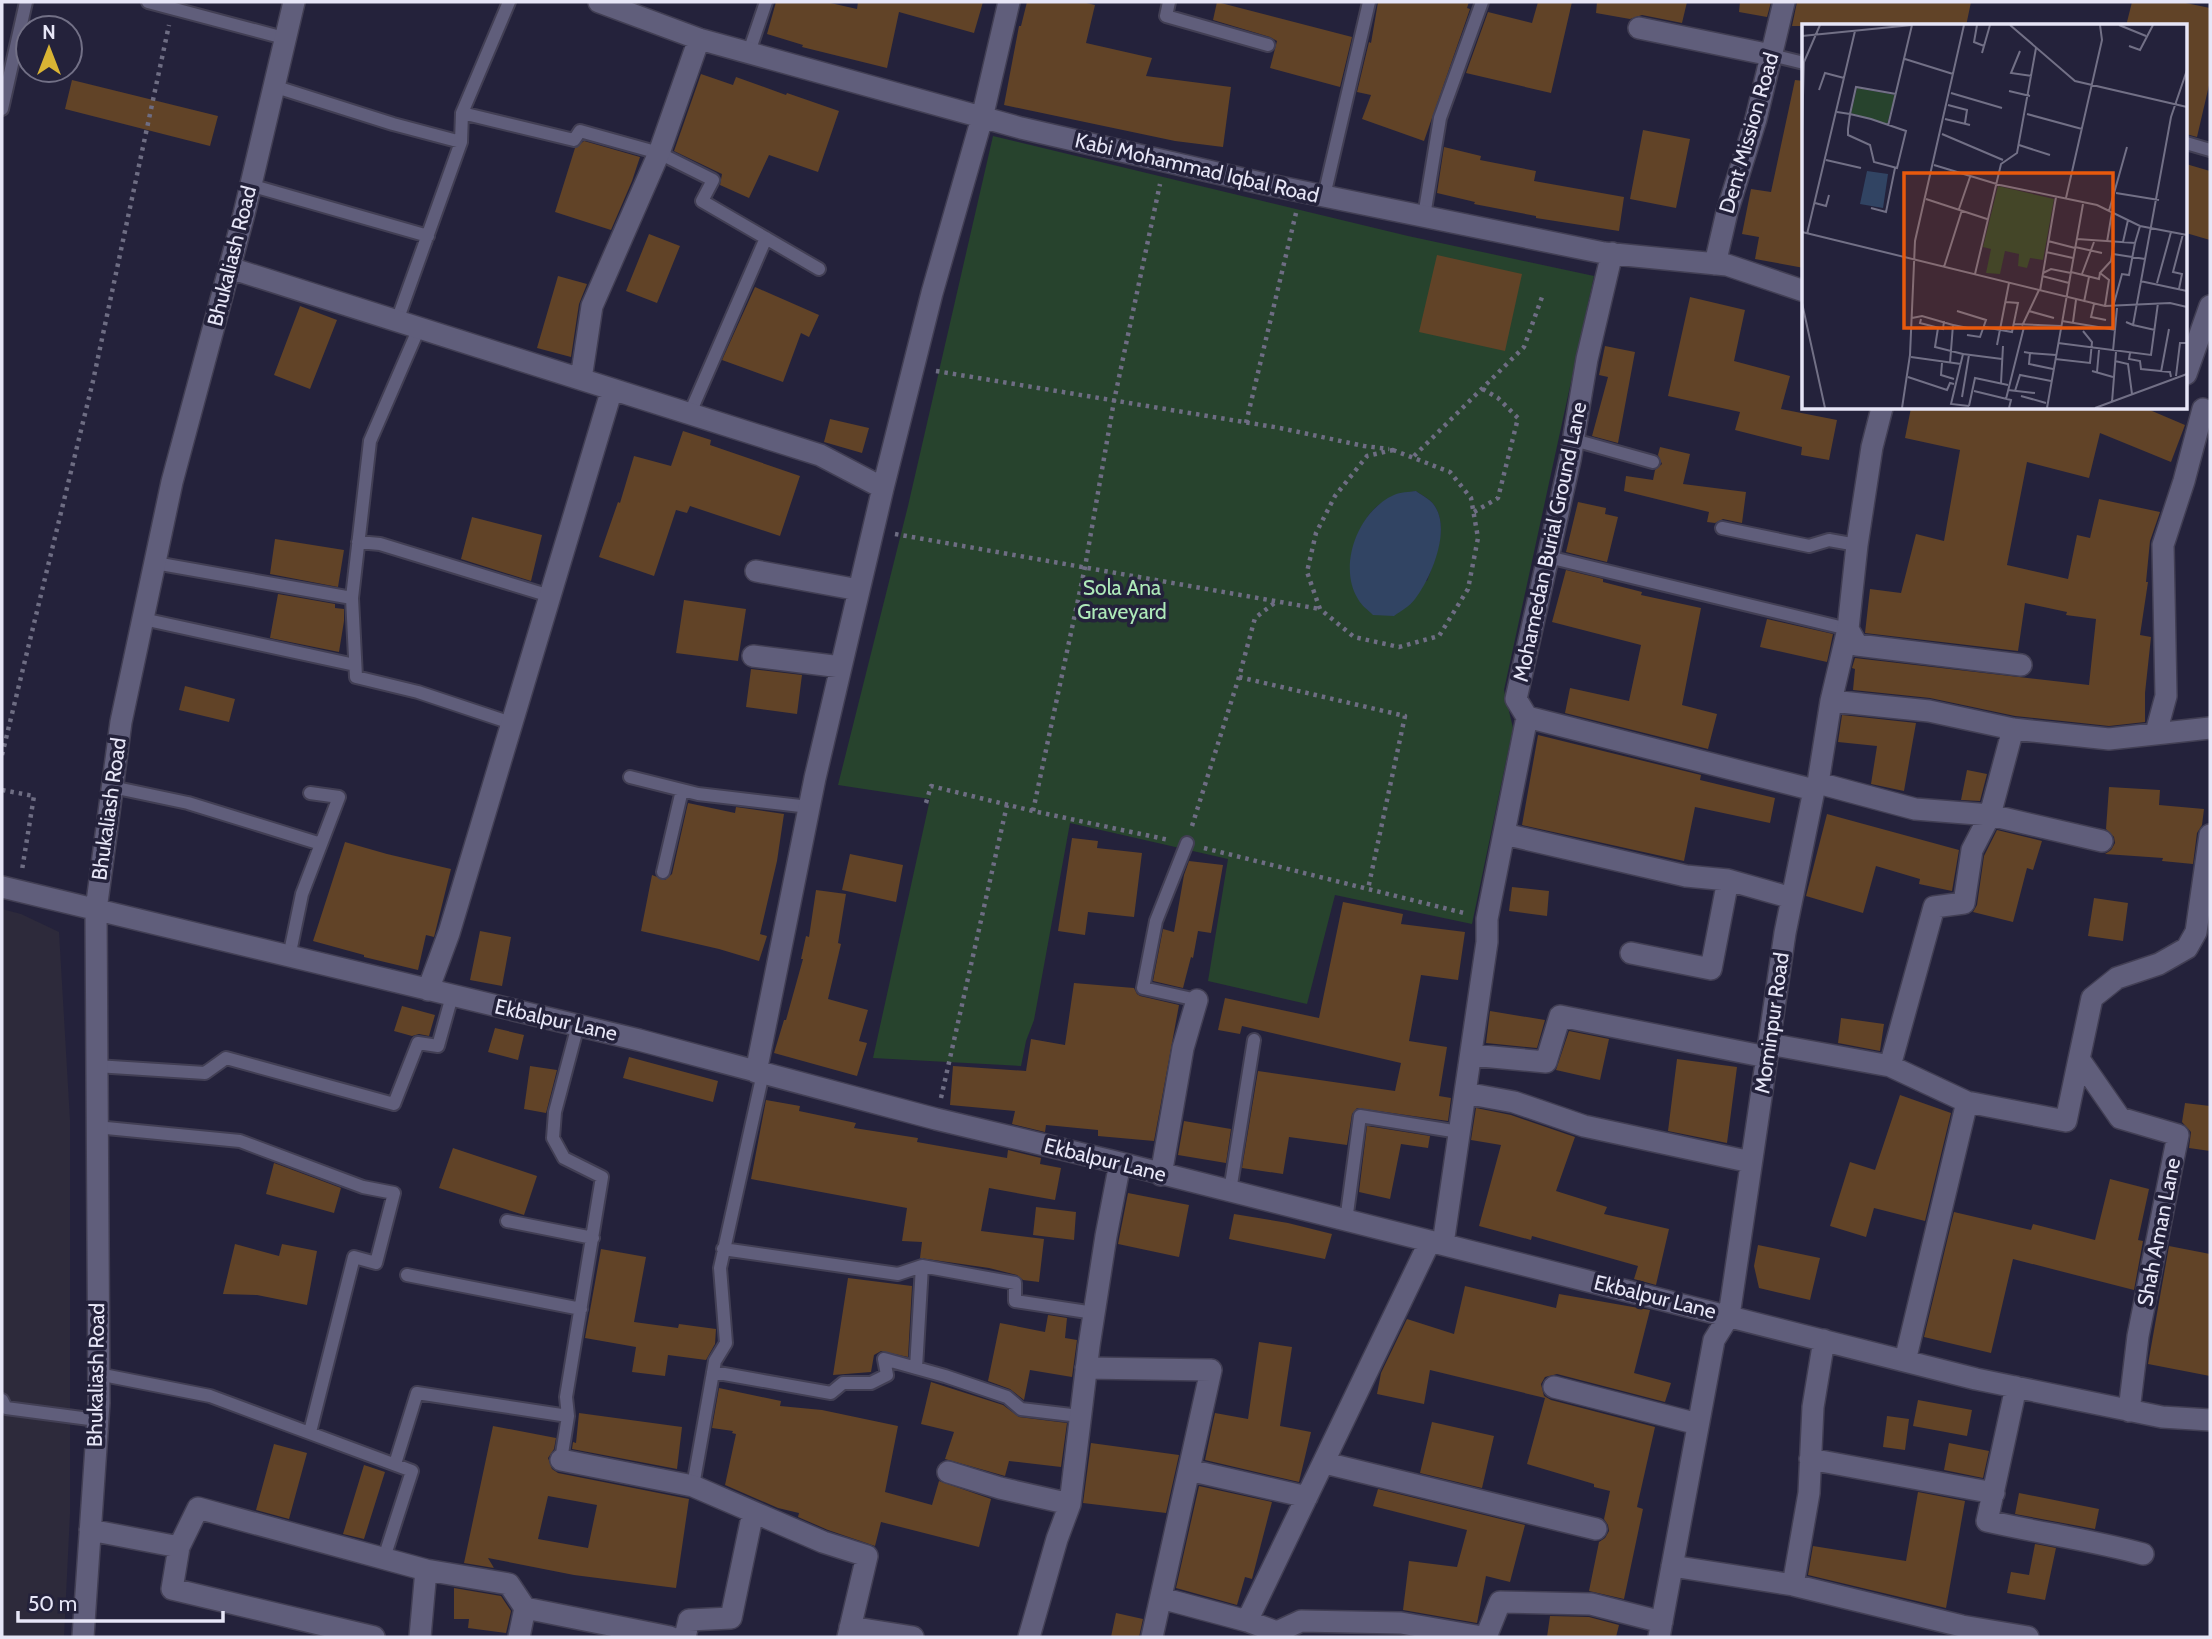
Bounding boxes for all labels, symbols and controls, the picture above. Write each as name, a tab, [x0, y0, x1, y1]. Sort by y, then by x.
north arrow	[14, 14, 84, 84]
text: N	[42, 21, 56, 44]
inset map	[1802, 24, 2188, 410]
street label: Dent Mission Road	[1714, 50, 1783, 216]
street label: Kabi Mohammad Iqbal Road	[1073, 127, 1322, 208]
street label: Bhukaliash Road	[202, 183, 261, 329]
street label: Mohamedan Burial Ground Lane	[1508, 399, 1591, 684]
park label: Sola Ana Graveyard	[1077, 575, 1167, 624]
street label: Bhukaliash Road	[86, 736, 131, 882]
street label: Mominpur Road	[1749, 951, 1794, 1095]
street label: Ekbalpur Lane	[492, 993, 620, 1046]
street label: Ekbalpur Lane	[1042, 1132, 1169, 1187]
street label: Shah Aman Lane	[2132, 1155, 2185, 1308]
street label: Ekbalpur Lane	[1592, 1269, 1719, 1324]
street label: Bhukaliash Road	[82, 1303, 109, 1447]
scale bar	[18, 1580, 222, 1624]
text: 50 m	[28, 1591, 77, 1616]

